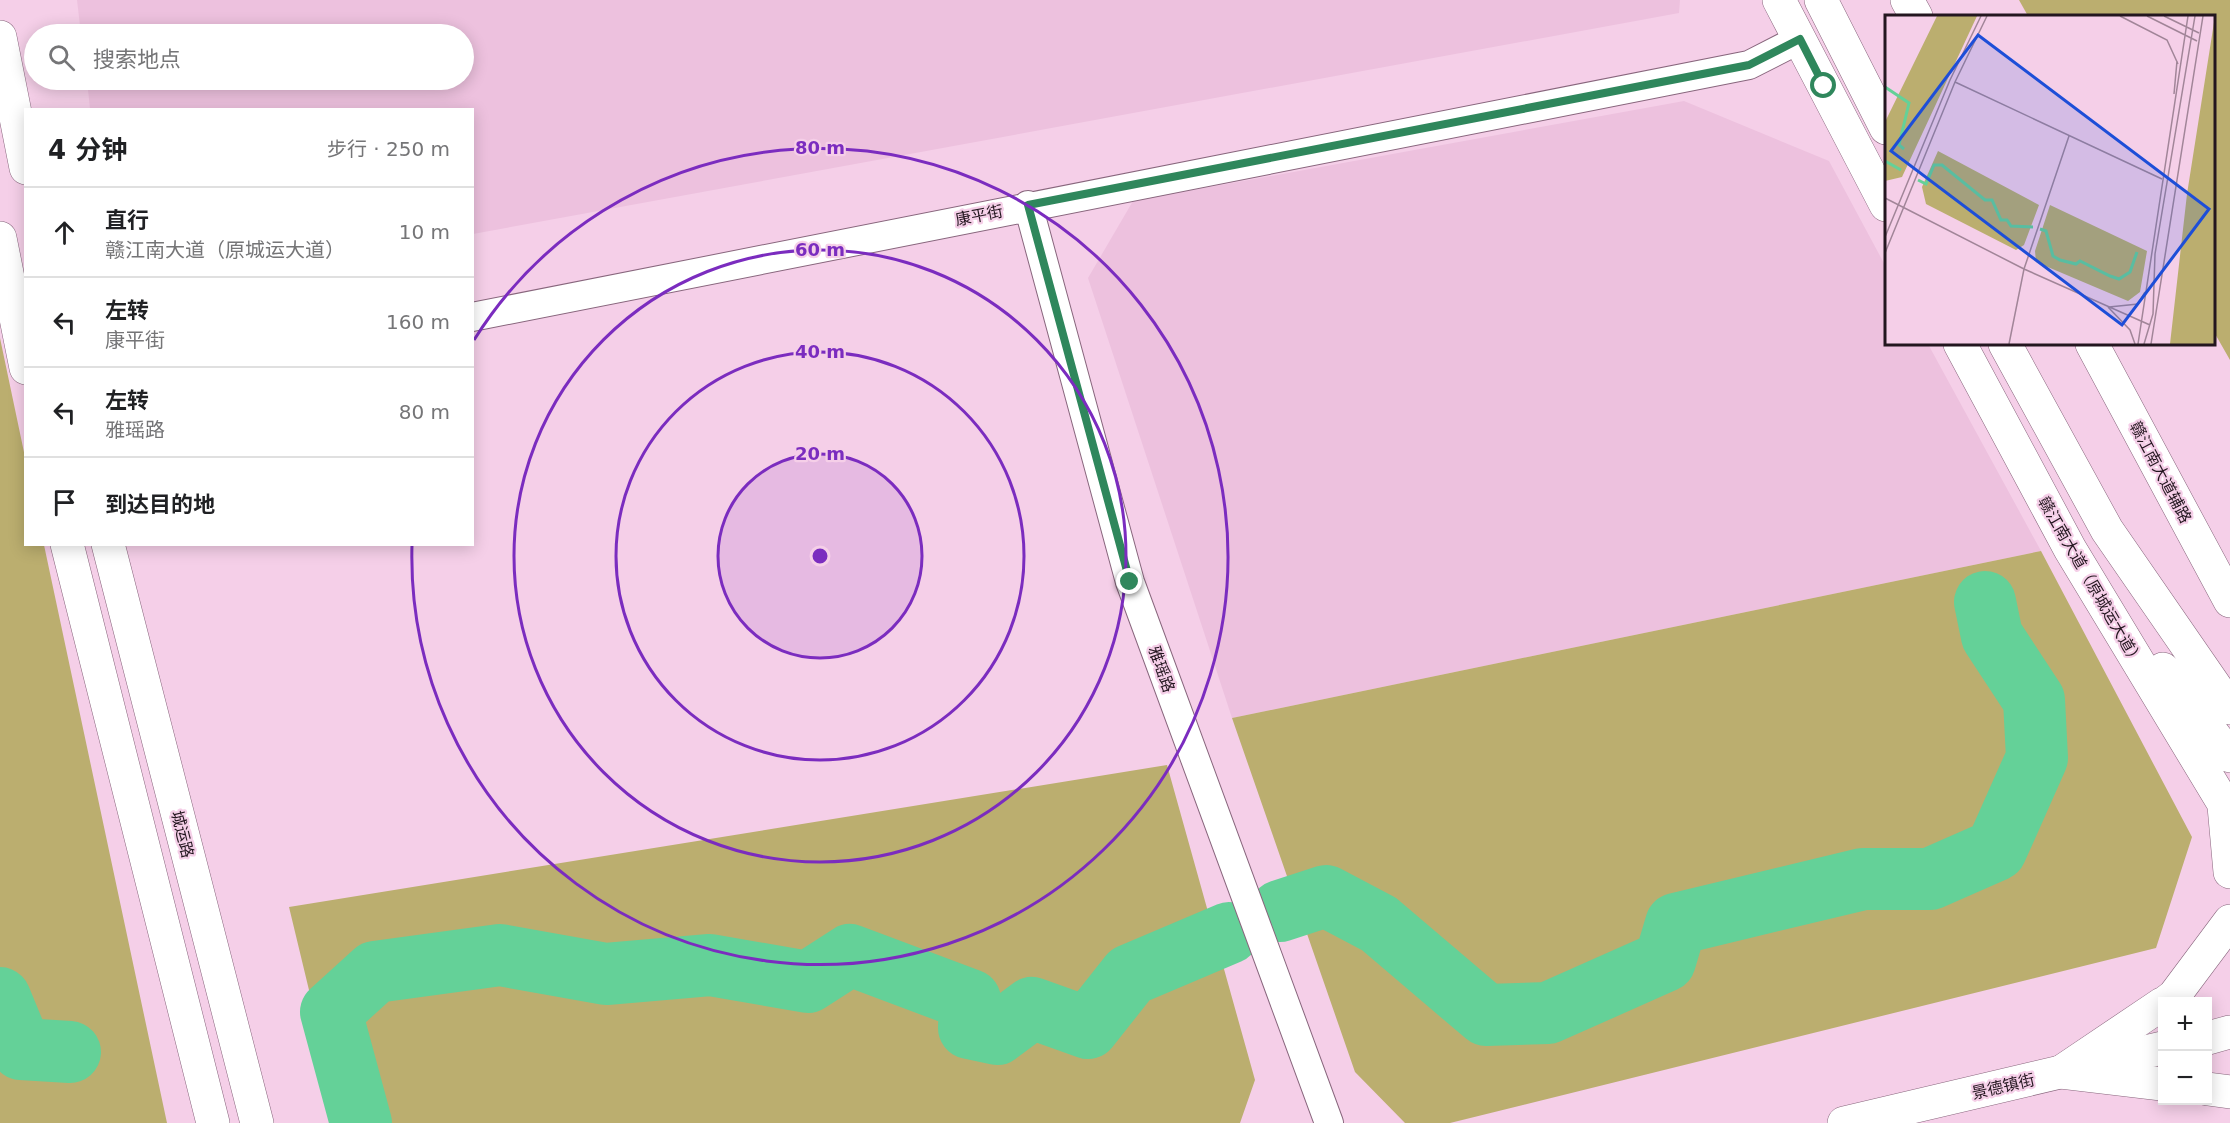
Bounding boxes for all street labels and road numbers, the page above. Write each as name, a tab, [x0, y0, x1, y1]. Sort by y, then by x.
street label: 康平街	[954, 202, 1004, 229]
street label: 赣江南大道辅路	[2126, 418, 2195, 526]
street label: 赣江南大道（原城运大道）	[2034, 493, 2147, 669]
street label: 雅瑶路	[1144, 643, 1179, 695]
street label: 城运路	[167, 809, 198, 860]
street label: 景德镇街	[1970, 1070, 2036, 1103]

